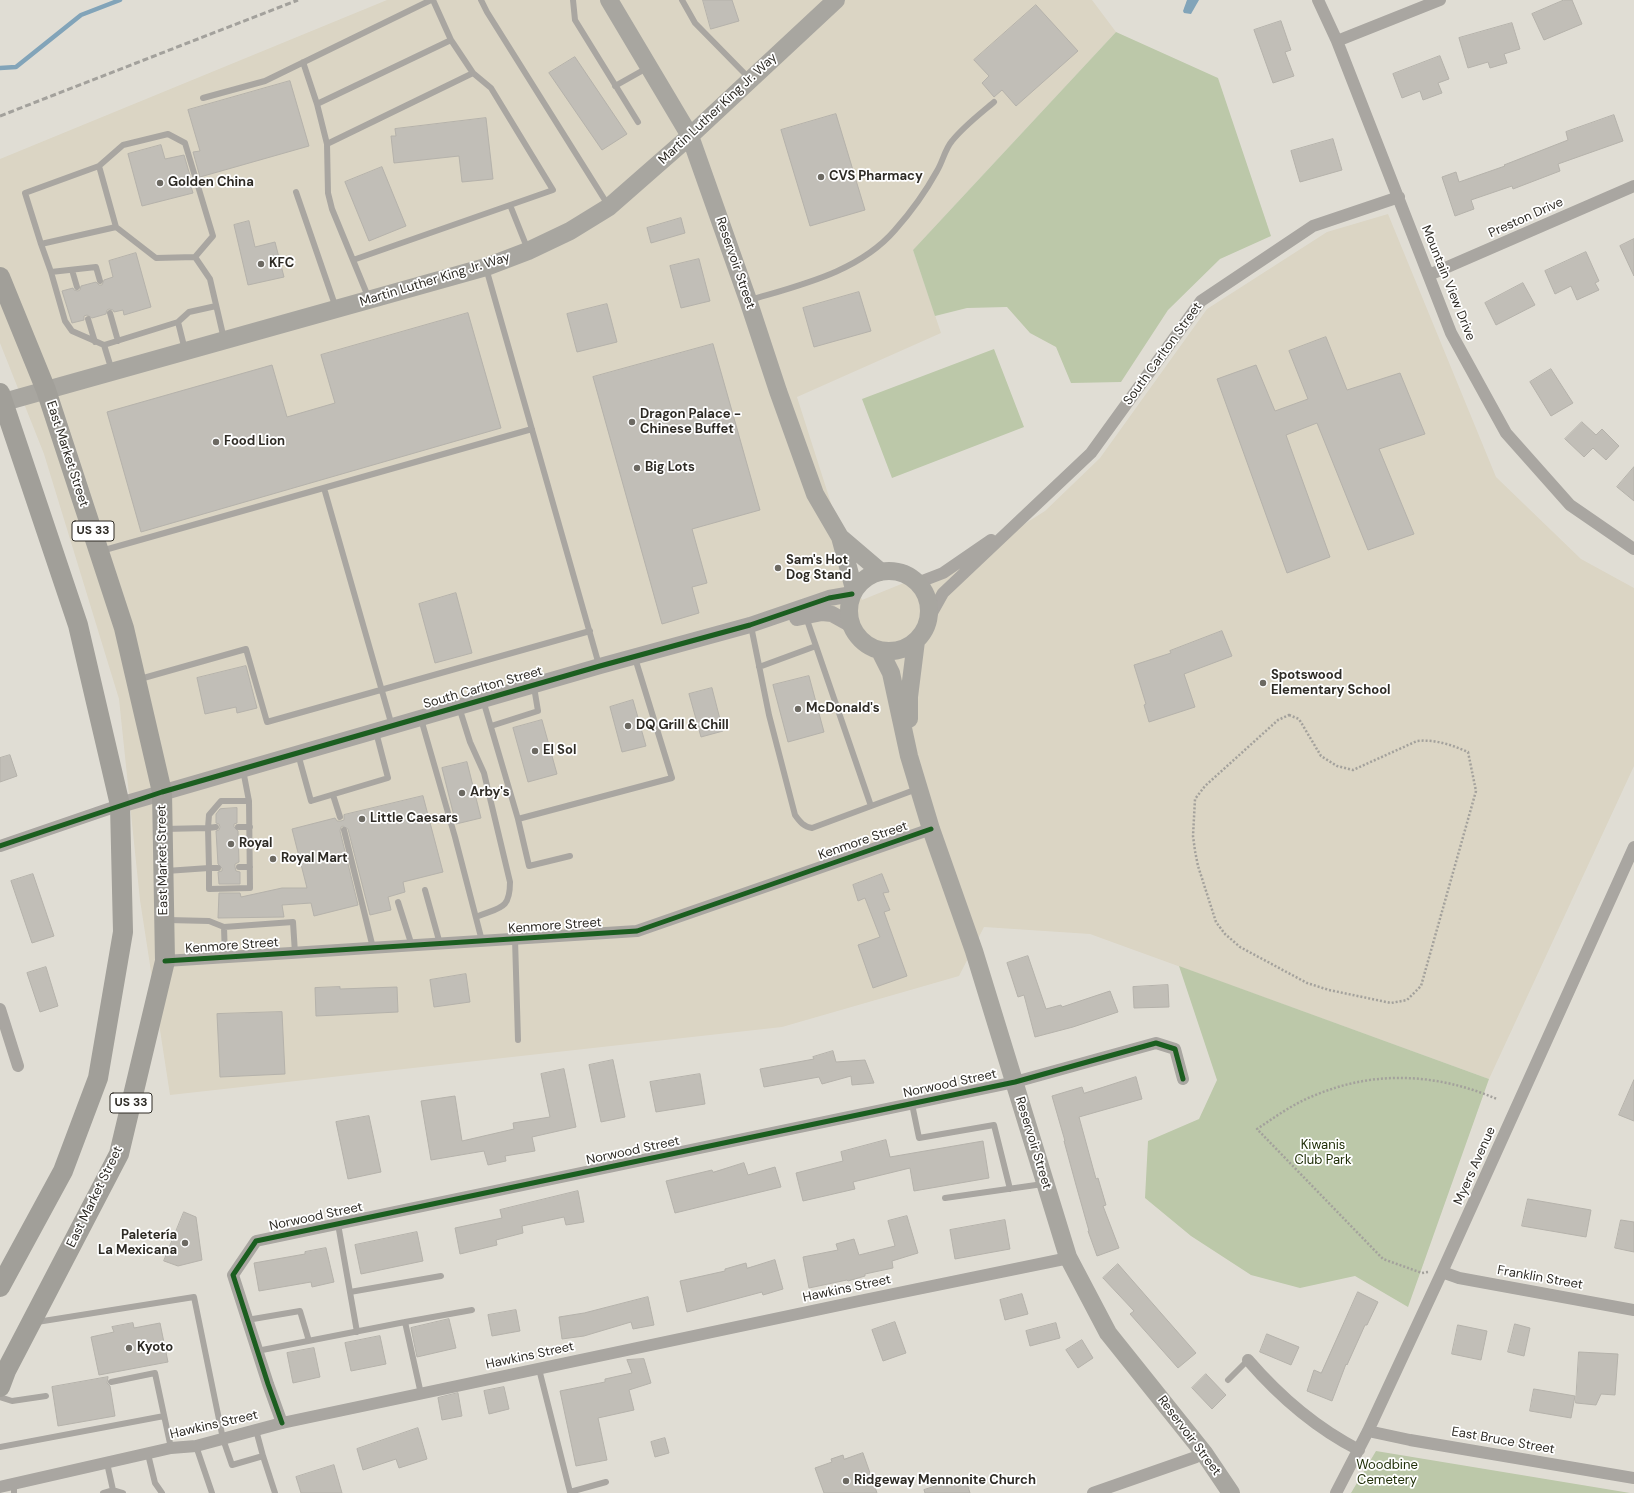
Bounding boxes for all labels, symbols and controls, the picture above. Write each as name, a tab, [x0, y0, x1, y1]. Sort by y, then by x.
street label: Martin Luther King Jr. Way	[656, 50, 780, 168]
place label: CVS Pharmacy	[829, 169, 923, 185]
marker: CVS Pharmacy	[816, 172, 826, 182]
place label: Golden China	[168, 175, 254, 191]
marker: Golden China	[155, 178, 165, 188]
street label: Preston Drive	[1486, 195, 1566, 241]
street label: Reservoir Street	[712, 215, 758, 311]
street label: Mountain View Drive	[1418, 223, 1478, 343]
street label: Martin Luther King Jr. Way	[358, 250, 512, 310]
place label: KFC	[269, 256, 294, 272]
marker: KFC	[256, 259, 266, 269]
street label: South Carlton Street	[1120, 300, 1206, 408]
street label: East Market Street	[42, 399, 92, 509]
place label: Dragon Palace - Chinese Buffet	[640, 407, 741, 438]
marker: Dragon Palace - Chinese Buffet	[627, 417, 637, 427]
place label: Food Lion	[224, 434, 285, 450]
marker: Food Lion	[211, 437, 221, 447]
place label: Big Lots	[645, 460, 695, 476]
marker: Big Lots	[632, 463, 642, 473]
road number: US 33	[72, 521, 114, 541]
place label: Sam's Hot Dog Stand	[786, 553, 851, 584]
marker: Sam's Hot Dog Stand	[773, 563, 783, 573]
street label: South Carlton Street	[422, 664, 544, 712]
place label: Spotswood Elementary School	[1271, 668, 1391, 699]
marker: Spotswood Elementary School	[1258, 678, 1268, 688]
place label: McDonald's	[806, 701, 880, 717]
marker: McDonald's	[793, 704, 803, 714]
place label: DQ Grill & Chill	[636, 718, 729, 734]
marker: DQ Grill & Chill	[623, 721, 633, 731]
place label: El Sol	[543, 743, 576, 759]
marker: El Sol	[530, 746, 540, 756]
place label: Arby's	[470, 785, 510, 801]
marker: Arby's	[457, 788, 467, 798]
street label: East Market Street	[154, 805, 172, 915]
place label: Little Caesars	[370, 811, 458, 827]
marker: Little Caesars	[357, 814, 367, 824]
street label: Kenmore Street	[816, 818, 910, 864]
place label: Royal	[239, 836, 273, 852]
marker: Royal	[226, 839, 236, 849]
place label: Royal Mart	[281, 851, 348, 867]
marker: Royal Mart	[268, 854, 278, 864]
street label: Kenmore Street	[508, 915, 602, 937]
street label: Kenmore Street	[185, 935, 279, 957]
street label: Norwood Street	[902, 1066, 998, 1102]
road number: US 33	[110, 1093, 152, 1113]
street label: Reservoir Street	[1012, 1095, 1054, 1191]
street label: Myers Avenue	[1451, 1125, 1499, 1207]
street label: Norwood Street	[585, 1133, 681, 1169]
park label: Kiwanis Club Park	[1295, 1138, 1351, 1169]
street label: East Market Street	[64, 1144, 126, 1250]
street label: Norwood Street	[268, 1199, 364, 1235]
place label: Paletería La Mexicana	[98, 1228, 177, 1259]
marker: Paletería La Mexicana	[180, 1238, 190, 1248]
street label: Franklin Street	[1496, 1263, 1584, 1293]
street label: Hawkins Street	[802, 1272, 892, 1306]
street label: Hawkins Street	[485, 1339, 575, 1373]
place label: Kyoto	[137, 1340, 173, 1356]
marker: Kyoto	[124, 1343, 134, 1353]
street label: Reservoir Street	[1154, 1393, 1224, 1479]
street label: Hawkins Street	[169, 1407, 259, 1443]
street label: East Bruce Street	[1450, 1424, 1556, 1458]
park label: Woodbine Cemetery	[1356, 1458, 1418, 1489]
place label: Ridgeway Mennonite Church	[854, 1473, 1036, 1489]
marker: Ridgeway Mennonite Church	[841, 1476, 851, 1486]

